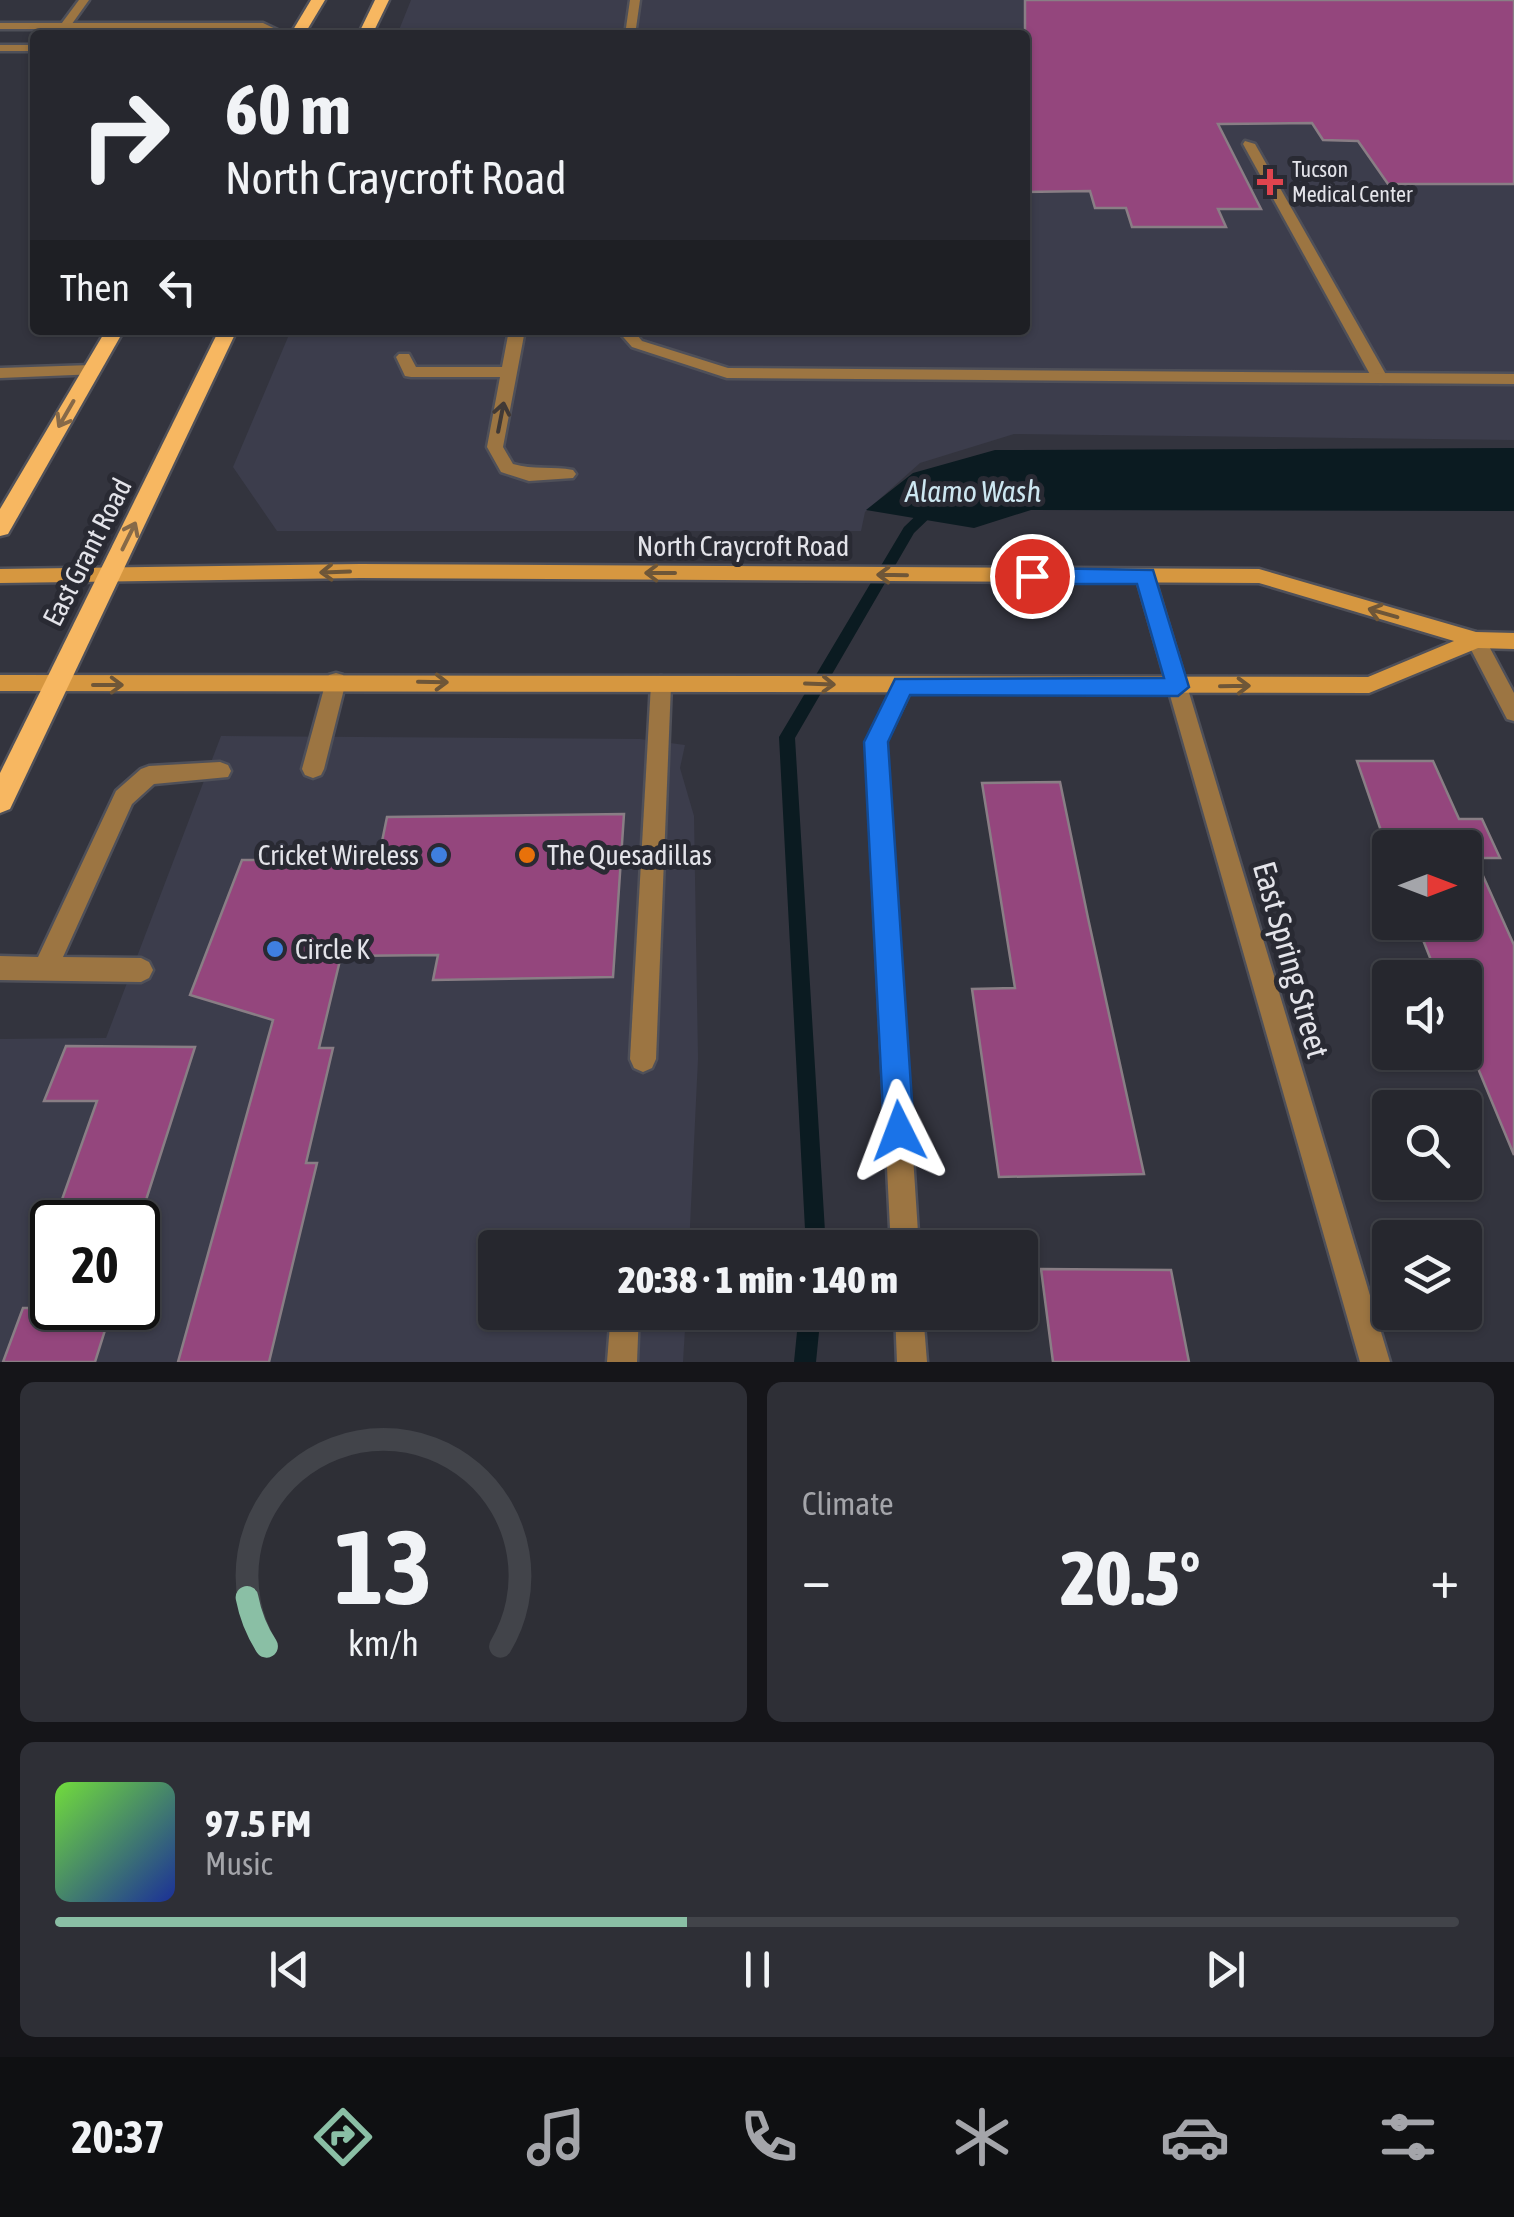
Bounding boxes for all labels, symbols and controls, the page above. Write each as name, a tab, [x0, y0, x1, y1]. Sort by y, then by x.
text: 60 m	[225, 69, 351, 149]
icon: right	[60, 70, 190, 200]
text: North Craycroft Road	[225, 152, 567, 204]
place label: Tucson Medical Center	[1292, 156, 1413, 207]
marker: Tucson Medical Center	[1257, 169, 1283, 195]
icon: left	[150, 260, 205, 315]
text: Then	[60, 266, 130, 309]
one-way arrow	[56, 400, 76, 428]
one-way arrow	[492, 402, 511, 434]
street label: East Grant Road	[36, 473, 138, 631]
water label: Alamo Wash	[904, 474, 1041, 508]
one-way arrow	[120, 522, 139, 552]
street label: North Craycroft Road	[637, 530, 849, 562]
pin	[990, 534, 1075, 619]
icon: arrive	[1005, 549, 1060, 604]
one-way arrow	[319, 562, 351, 581]
one-way arrow	[644, 563, 676, 582]
one-way arrow	[876, 565, 908, 584]
one-way arrow	[1368, 603, 1399, 621]
one-way arrow	[416, 672, 448, 692]
one-way arrow	[804, 675, 836, 694]
one-way arrow	[91, 676, 123, 695]
one-way arrow	[1218, 676, 1251, 696]
north arrow	[1372, 830, 1482, 940]
map controls	[1372, 830, 1482, 1330]
place label: Cricket Wireless	[258, 839, 419, 871]
place label: The Quesadillas	[547, 839, 712, 871]
marker: Cricket Wireless	[428, 844, 450, 866]
marker: The Quesadillas	[516, 844, 538, 866]
street label: East Spring Street	[1246, 857, 1337, 1062]
place label: Circle K	[295, 933, 370, 965]
marker: Circle K	[264, 938, 286, 960]
button: sound	[1372, 960, 1482, 1070]
position arrow	[847, 1079, 951, 1183]
button: search	[1372, 1090, 1482, 1200]
speed limit sign: 20	[30, 1200, 160, 1330]
button: layers	[1372, 1220, 1482, 1330]
text: 20:38 · 1 min · 140 m	[618, 1258, 898, 1301]
text: Climate	[802, 1485, 894, 1522]
text: 13	[335, 1507, 432, 1626]
text: 20.5°	[1061, 1535, 1200, 1621]
text: −	[802, 1547, 831, 1610]
text: +	[1430, 1547, 1459, 1610]
text: km/h	[348, 1623, 419, 1664]
text: 97.5 FM	[205, 1802, 311, 1845]
text: Music	[205, 1845, 272, 1882]
icon: previous	[262, 1942, 317, 1997]
icon: pause	[730, 1942, 785, 1997]
icon: next	[1198, 1942, 1253, 1997]
icon: directions	[308, 2102, 378, 2172]
icon: music	[521, 2102, 591, 2172]
icon: phone	[734, 2102, 804, 2172]
icon: climate	[947, 2102, 1017, 2172]
icon: car	[1160, 2102, 1230, 2172]
icon: filters	[1373, 2102, 1443, 2172]
text: 20:37	[71, 2111, 165, 2163]

